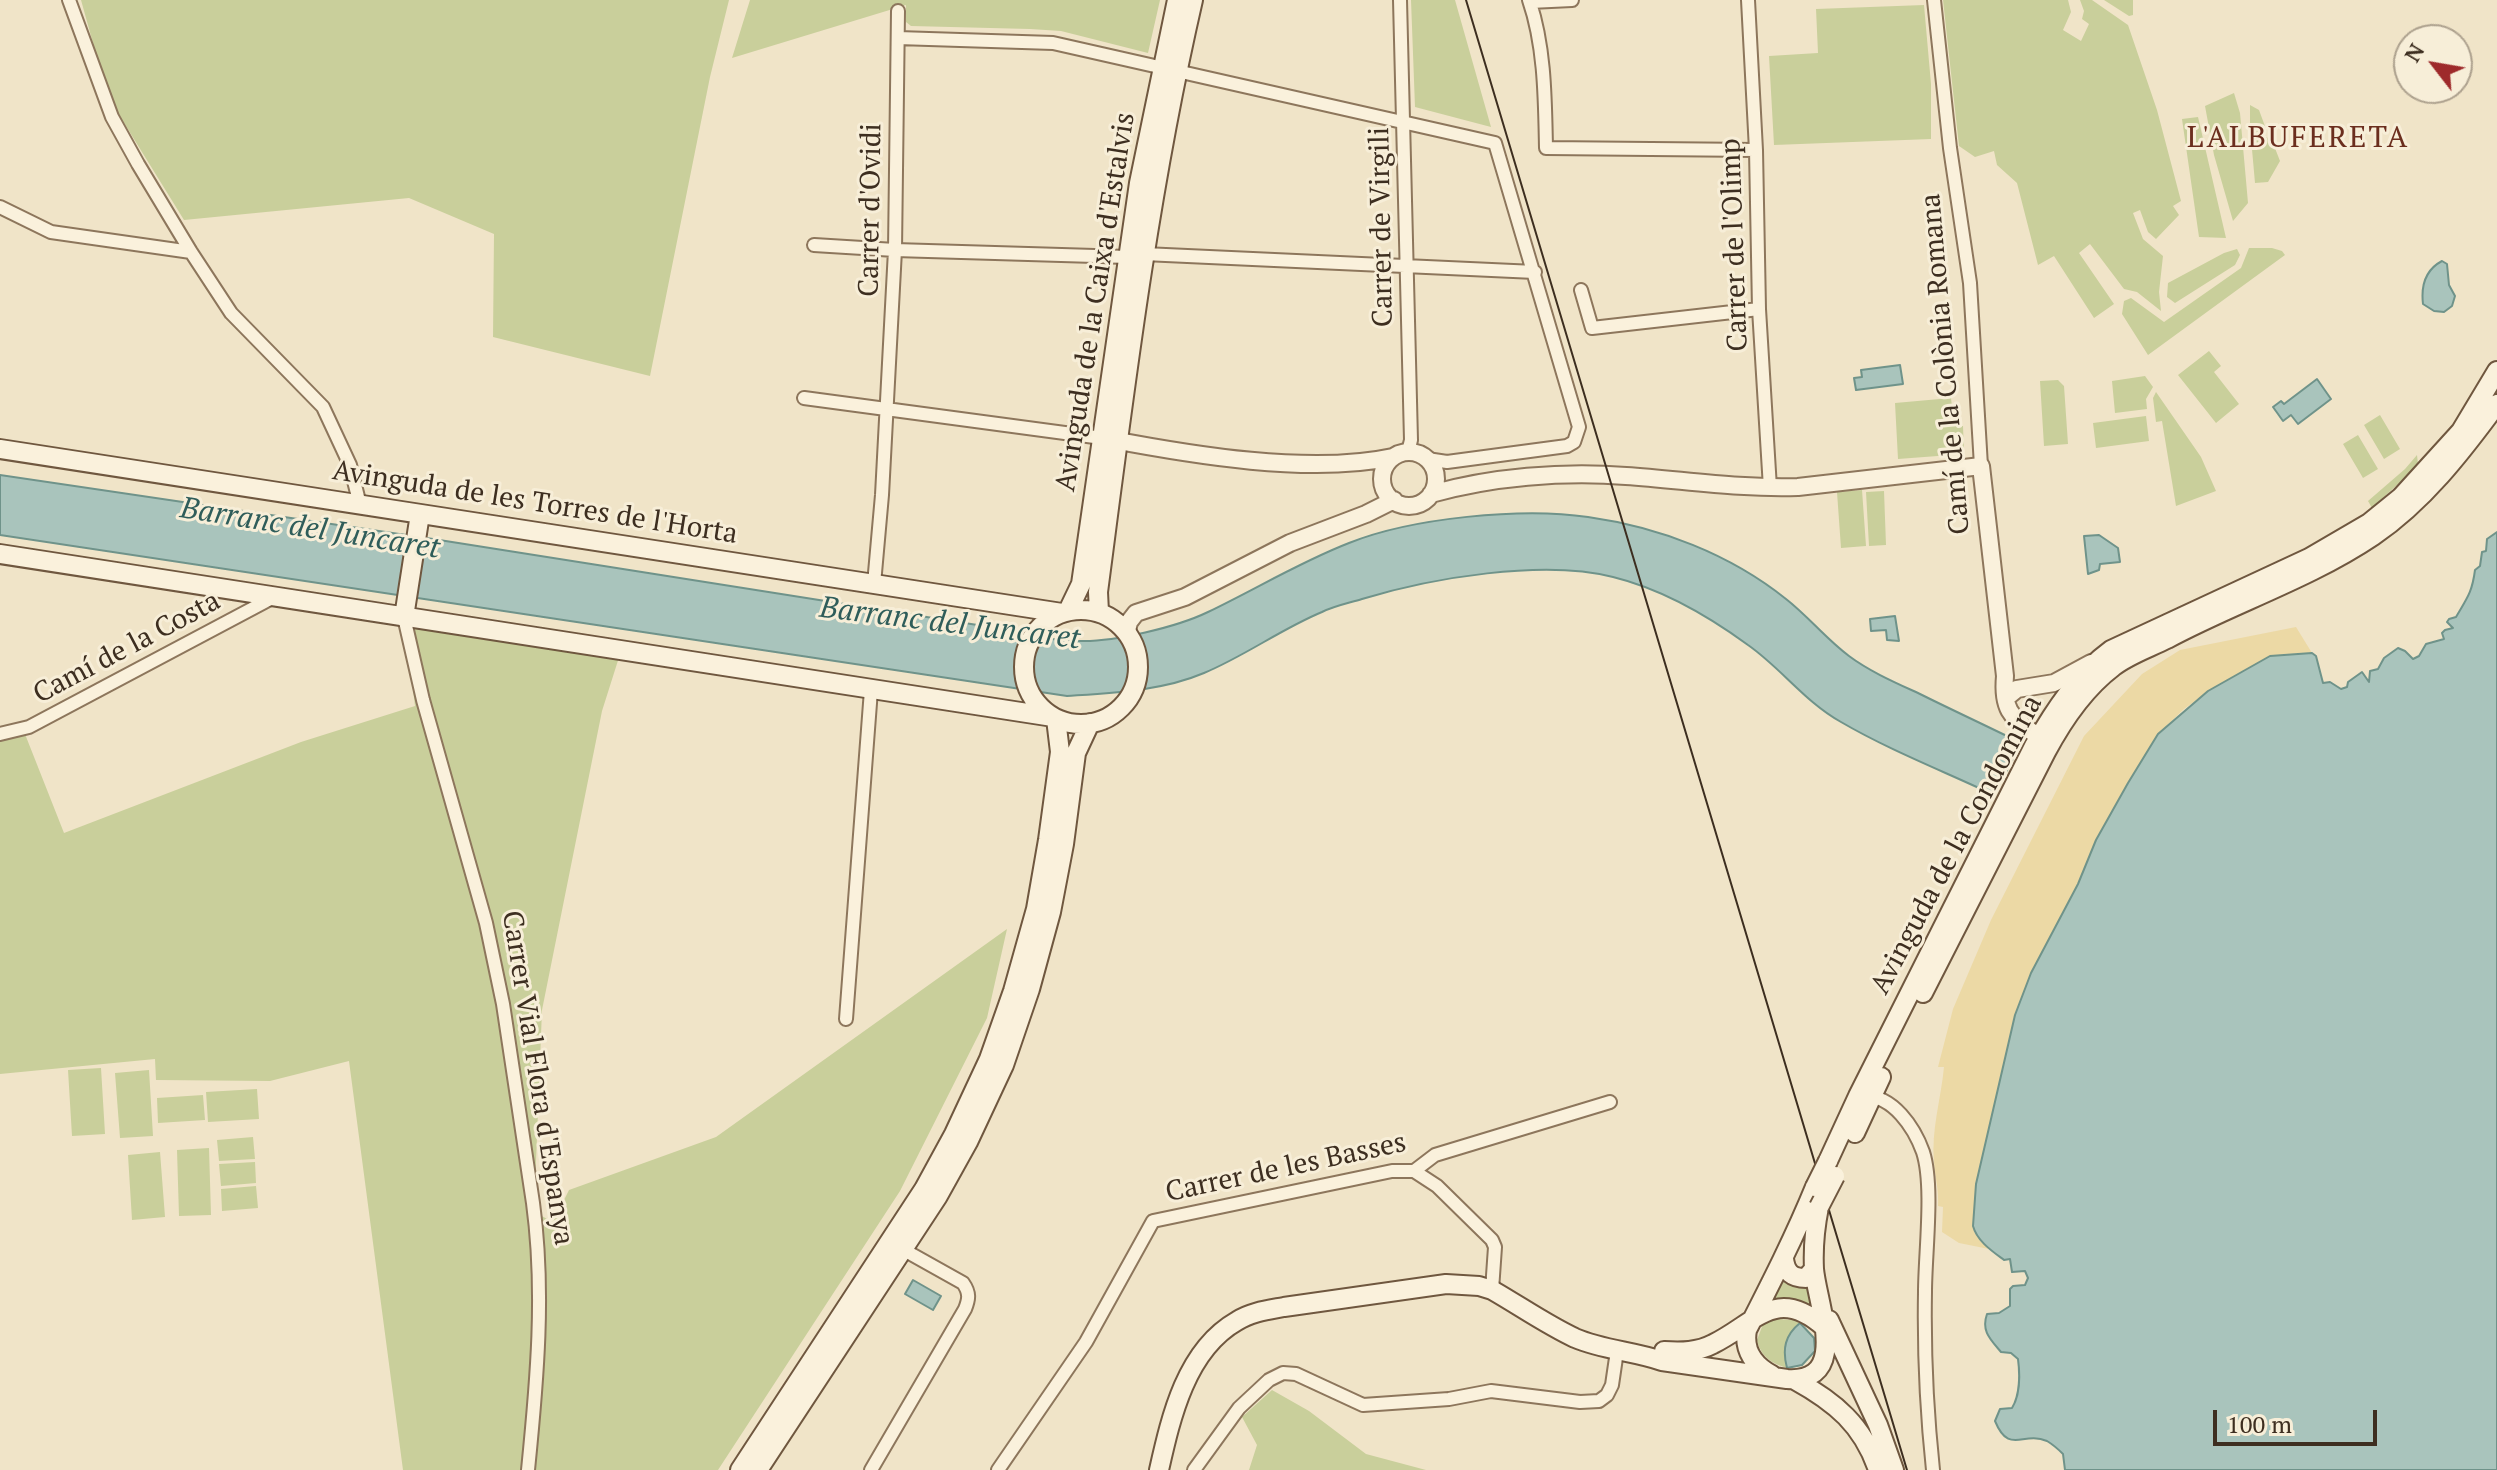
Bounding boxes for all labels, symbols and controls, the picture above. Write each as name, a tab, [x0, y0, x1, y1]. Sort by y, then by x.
north arrow	[2393, 24, 2473, 104]
text: N	[2397, 38, 2430, 67]
street label: Avinguda de la Caixa d'Estalvis	[1049, 110, 1143, 494]
district label: L'ALBUFERETA	[2187, 120, 2409, 156]
street label: Carrer d'Ovidi	[853, 123, 889, 297]
street label: Carrer de Virgili	[1363, 127, 1401, 327]
street label: Carrer de l'Olimp	[1714, 138, 1756, 352]
street label: Camí de la Colònia Romana	[1914, 192, 1978, 536]
street label: Avinguda de les Torres de l'Horta	[330, 454, 740, 552]
water label: Barranc del Juncaret	[178, 491, 442, 567]
street label: Camí de la Costa	[28, 585, 226, 711]
water label: Barranc del Juncaret	[818, 590, 1082, 658]
street label: Avinguda de la Condomina	[1864, 690, 2050, 1000]
street label: Carrer Vial Flora d'Espanya	[494, 908, 580, 1248]
street label: Carrer de les Basses	[1163, 1126, 1409, 1210]
scale bar	[2217, 1394, 2381, 1444]
text: 100 m	[2227, 1408, 2292, 1440]

